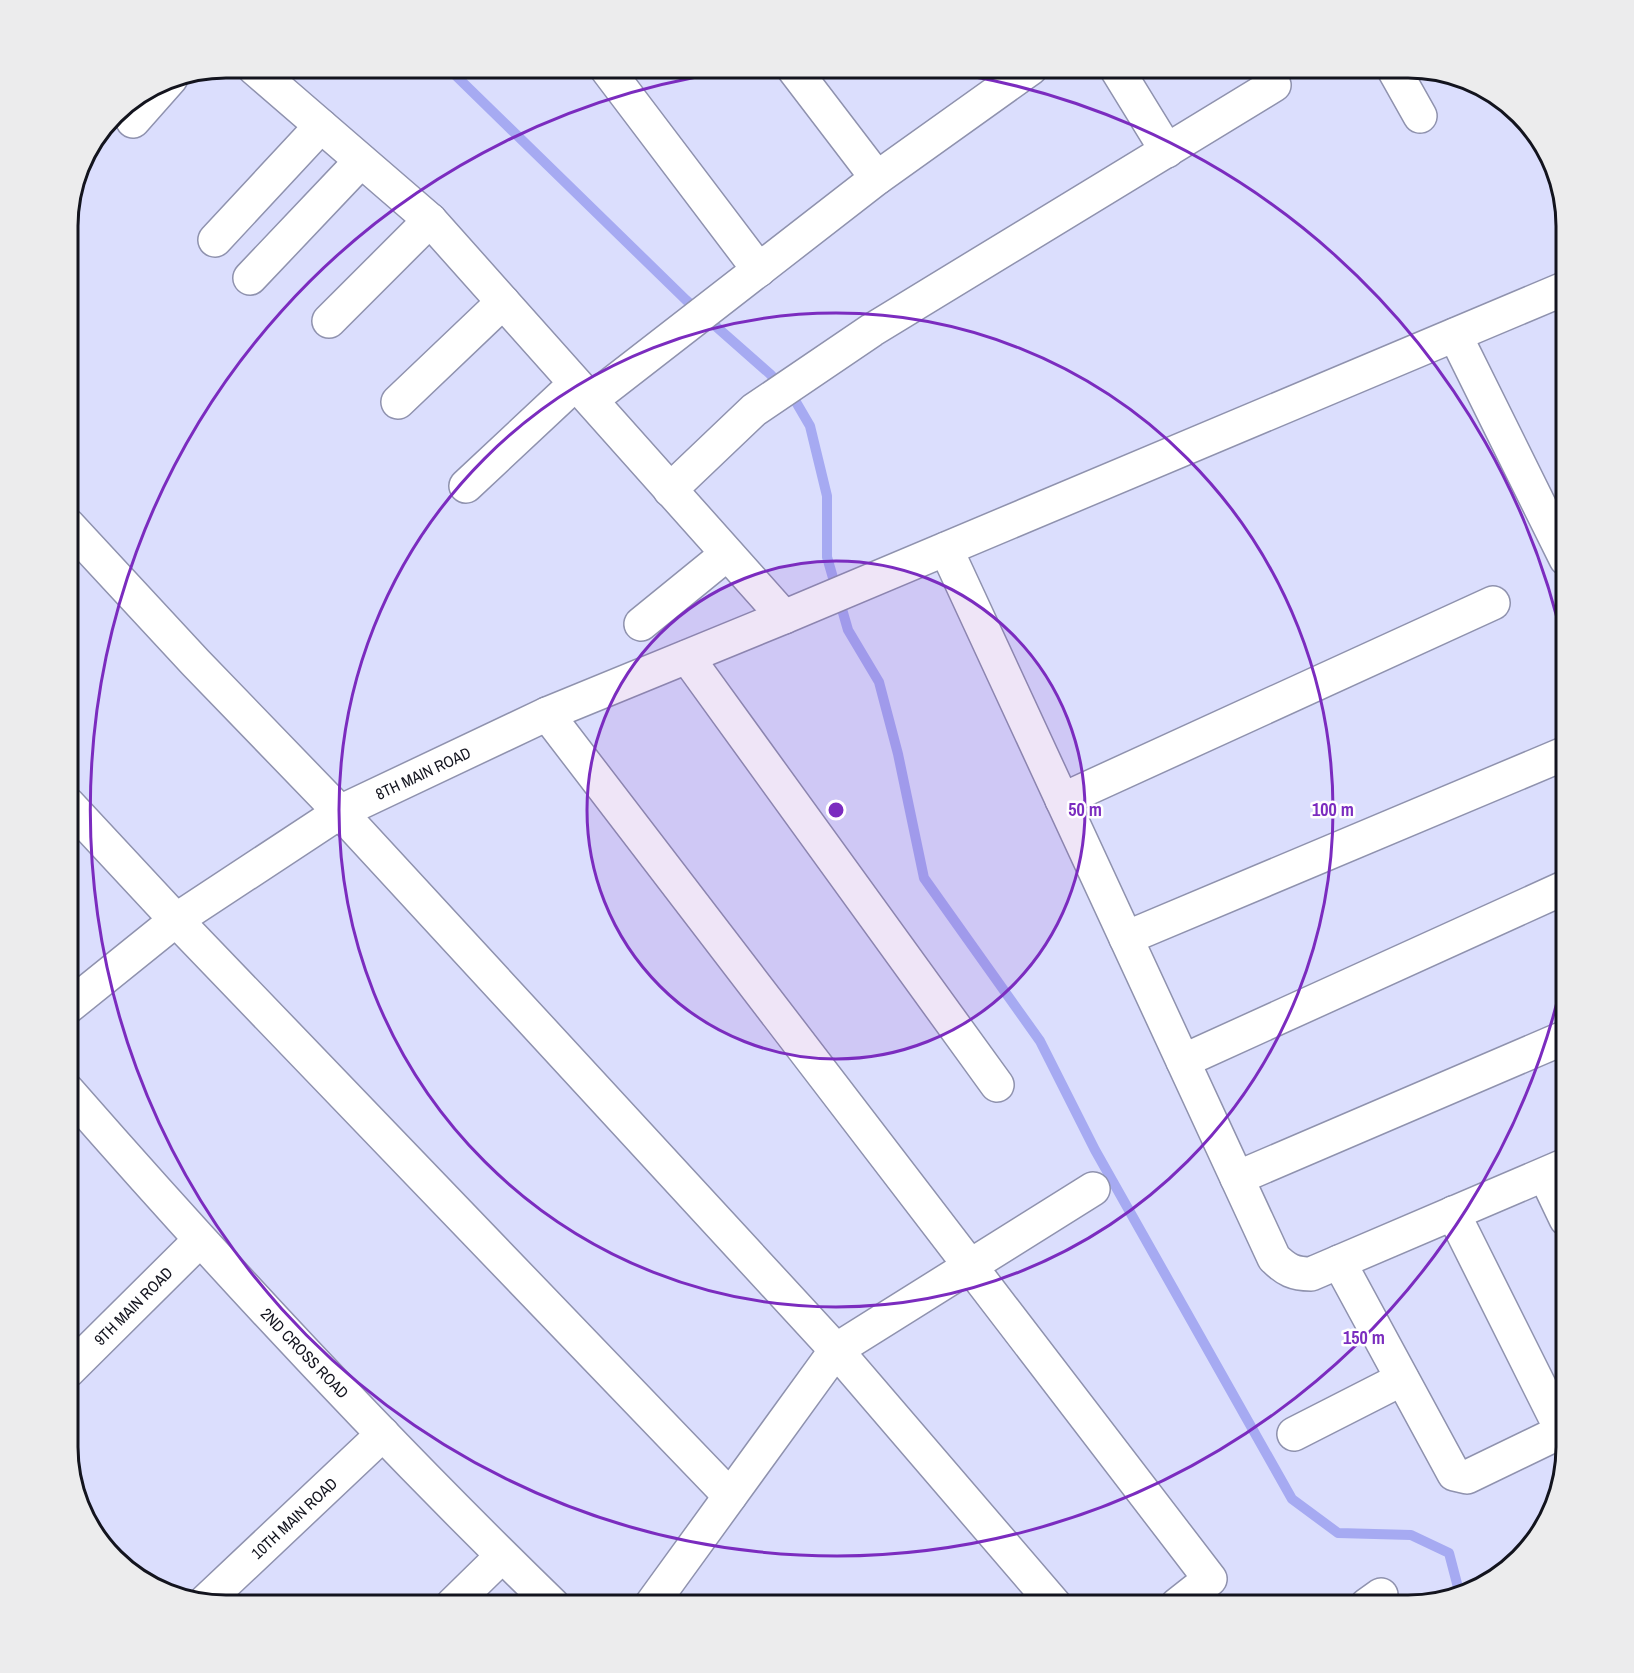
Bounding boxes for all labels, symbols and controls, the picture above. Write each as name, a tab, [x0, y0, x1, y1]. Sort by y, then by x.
street label: 8TH MAIN ROAD	[372, 741, 474, 805]
text: 50 m	[1068, 797, 1102, 822]
text: 100 m	[1312, 797, 1354, 822]
centre of rings	[826, 800, 846, 820]
street label: 9TH MAIN ROAD	[89, 1262, 177, 1350]
street label: 2ND CROSS ROAD	[256, 1303, 354, 1403]
text: 150 m	[1343, 1325, 1385, 1350]
street label: 10TH MAIN ROAD	[246, 1472, 342, 1564]

